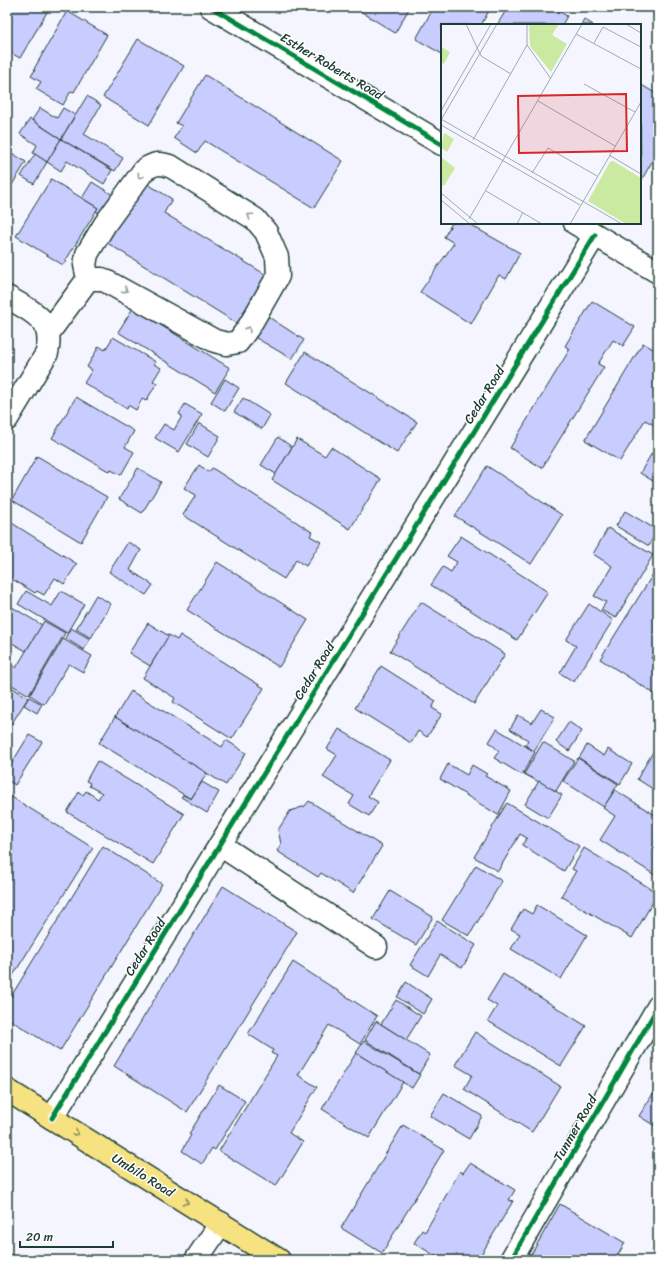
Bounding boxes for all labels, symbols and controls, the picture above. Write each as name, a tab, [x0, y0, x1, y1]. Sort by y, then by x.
inset map	[441, 24, 641, 224]
street label: Esther Roberts Road	[276, 26, 389, 107]
one-way arrow	[137, 172, 145, 179]
one-way arrow	[247, 213, 254, 221]
one-way arrow	[120, 286, 128, 293]
one-way arrow	[243, 326, 250, 333]
street label: Cedar Road	[457, 361, 511, 428]
street label: Cedar Road	[287, 637, 341, 704]
street label: Cedar Road	[118, 913, 172, 980]
street label: Tunmer Road	[547, 1090, 604, 1165]
one-way arrow	[72, 1128, 79, 1136]
street label: Umbilo Road	[107, 1147, 180, 1204]
one-way arrow	[182, 1197, 189, 1205]
scale bar	[20, 1223, 113, 1249]
text: 20 m	[26, 1226, 53, 1248]

